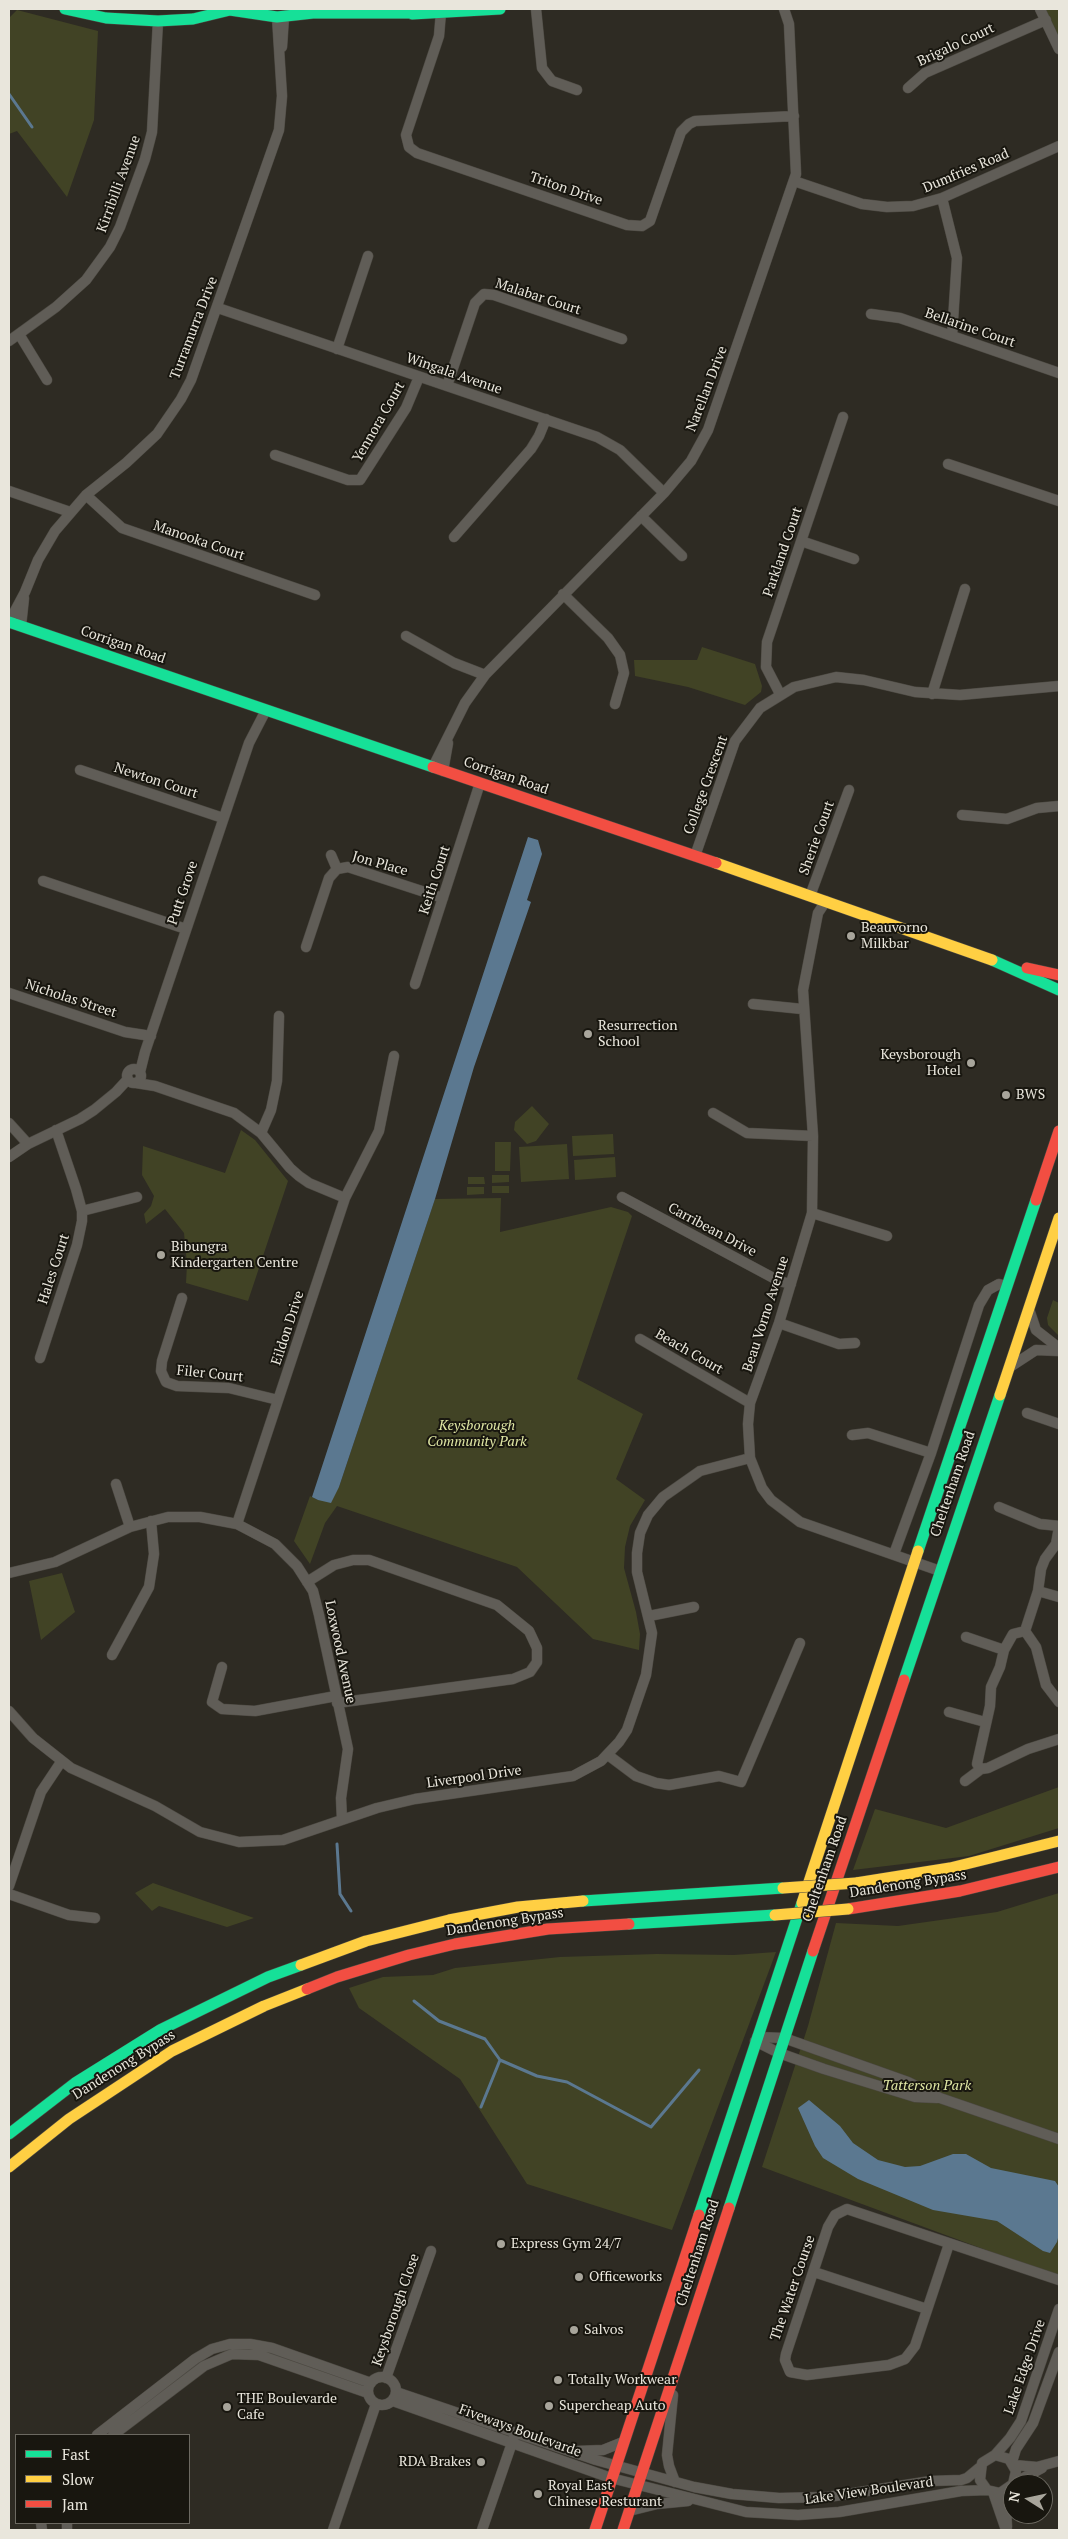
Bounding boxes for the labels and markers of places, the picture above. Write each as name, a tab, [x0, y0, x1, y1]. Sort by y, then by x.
place label: Beauvorno Milkbar	[861, 920, 928, 952]
marker: Beauvorno Milkbar	[845, 930, 857, 942]
place label: Resurrection School	[598, 1018, 678, 1050]
marker: Resurrection School	[582, 1028, 594, 1040]
place label: Keysborough Hotel	[881, 1047, 961, 1080]
marker: Keysborough Hotel	[965, 1057, 977, 1069]
place label: BWS	[1016, 1087, 1045, 1103]
marker: BWS	[1000, 1089, 1012, 1101]
place label: Bibungra Kindergarten Centre	[171, 1239, 298, 1272]
marker: Bibungra Kindergarten Centre	[155, 1249, 167, 1261]
place label: Express Gym 24/7	[511, 2236, 622, 2252]
marker: Express Gym 24/7	[495, 2238, 507, 2250]
place label: Officeworks	[589, 2269, 662, 2285]
marker: Officeworks	[573, 2271, 585, 2283]
place label: Salvos	[584, 2322, 623, 2338]
marker: Salvos	[568, 2324, 580, 2336]
place label: Totally Workwear	[568, 2372, 677, 2388]
marker: Totally Workwear	[552, 2374, 564, 2386]
place label: THE Boulevarde Cafe	[237, 2391, 337, 2424]
place label: Supercheap Auto	[559, 2398, 666, 2414]
marker: Supercheap Auto	[543, 2400, 555, 2412]
marker: THE Boulevarde Cafe	[221, 2401, 233, 2413]
place label: RDA Brakes	[399, 2454, 471, 2470]
marker: RDA Brakes	[475, 2456, 487, 2468]
place label: Royal East Chinese Resturant	[548, 2478, 662, 2510]
marker: Royal East Chinese Resturant	[532, 2488, 544, 2500]

